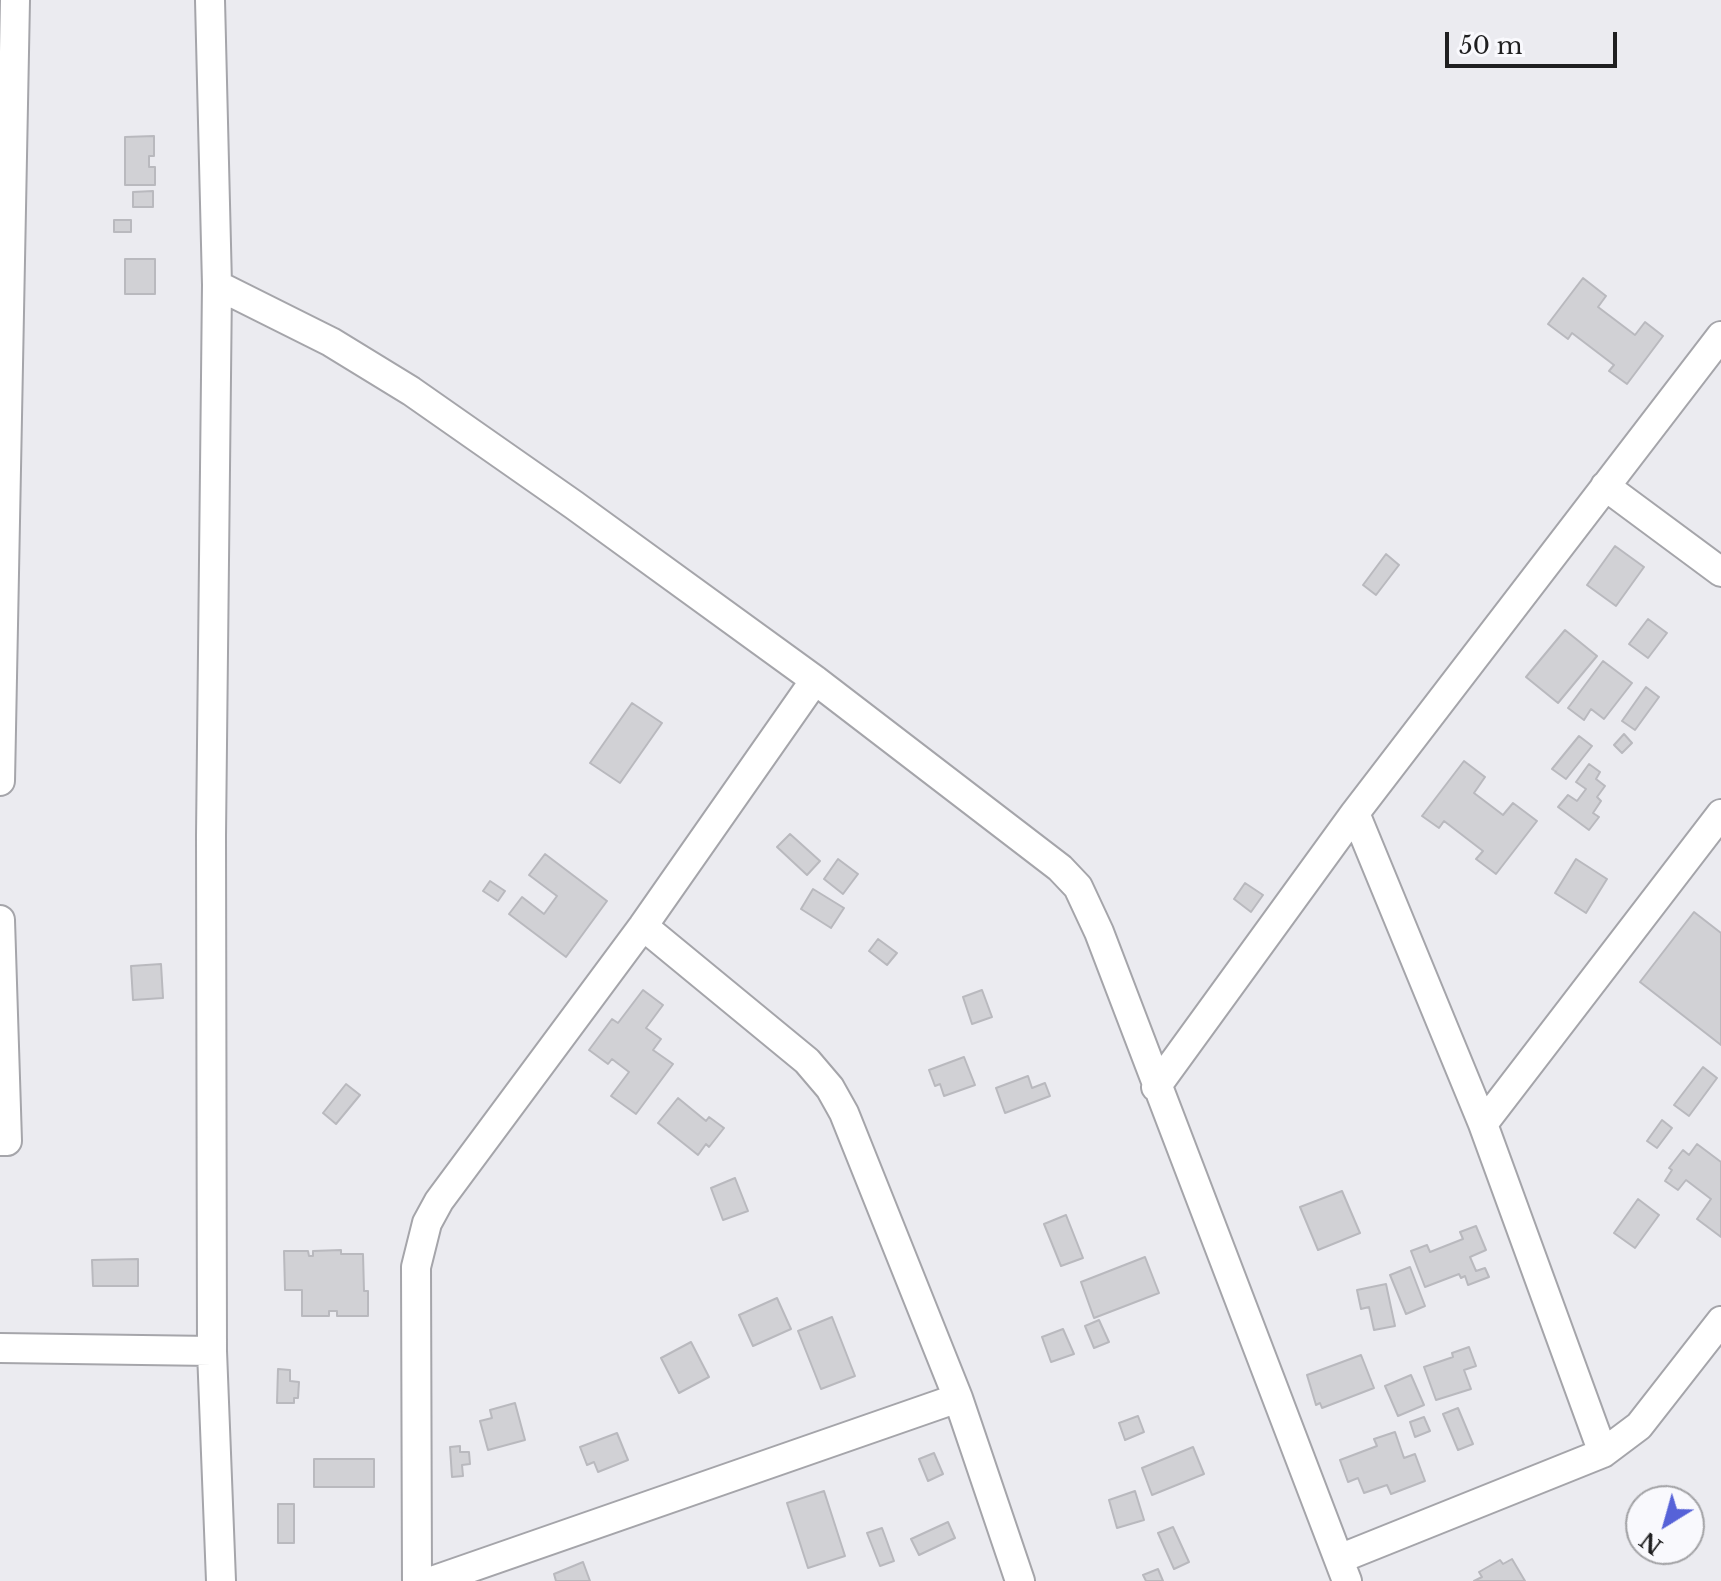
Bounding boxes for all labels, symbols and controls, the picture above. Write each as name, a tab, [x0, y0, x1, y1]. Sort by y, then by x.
scale bar	[1449, 16, 1621, 66]
text: 50 m	[1459, 31, 1522, 60]
north arrow	[1625, 1485, 1705, 1565]
text: N	[1635, 1526, 1668, 1560]

